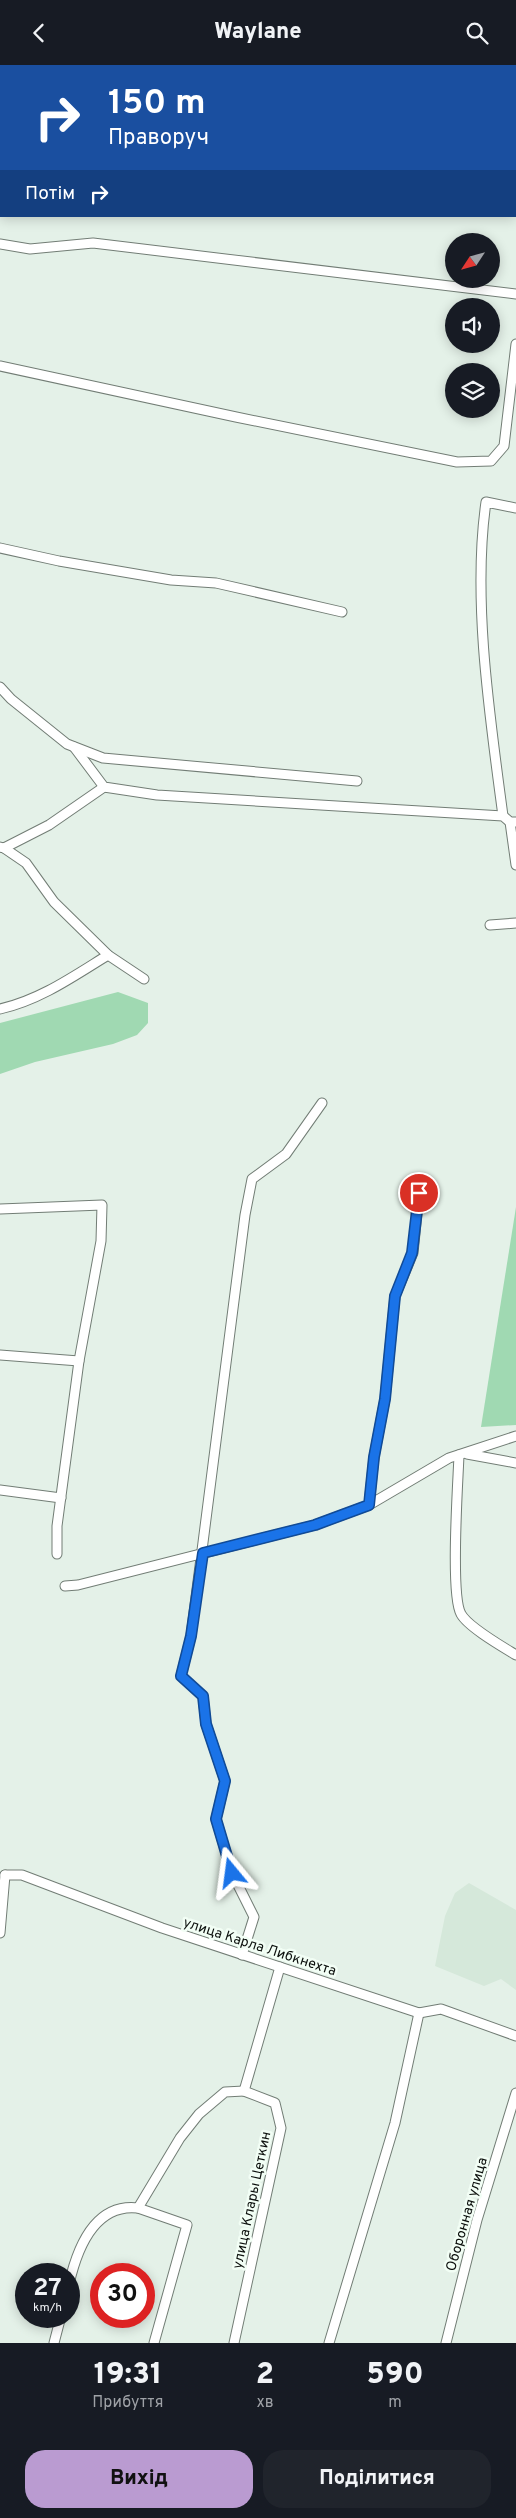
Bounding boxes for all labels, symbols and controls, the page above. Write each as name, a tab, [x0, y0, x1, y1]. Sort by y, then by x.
icon: back	[25, 19, 53, 47]
text: Waylane	[214, 19, 302, 46]
icon: search	[463, 19, 491, 47]
text: 150 m	[108, 82, 206, 126]
icon: right	[25, 85, 90, 150]
text: Праворуч	[108, 125, 209, 152]
icon: right	[85, 180, 113, 208]
text: Потім	[25, 182, 75, 206]
north arrow	[445, 233, 500, 287]
map controls	[445, 233, 500, 418]
button: sound	[445, 298, 500, 353]
button: layers	[445, 363, 500, 418]
pin	[398, 1172, 440, 1214]
icon: arrive	[405, 1179, 433, 1207]
position arrow	[205, 1846, 257, 1898]
street label: улица Карла Либкнехта	[181, 1915, 338, 1980]
street label: улица Клары Цеткин	[230, 2130, 275, 2271]
street label: Оборонная улица	[443, 2156, 492, 2273]
speed limit sign: 30	[90, 2263, 155, 2328]
text: 27	[33, 2273, 62, 2305]
text: km/h	[33, 2300, 62, 2316]
text: 19:31	[94, 2357, 162, 2394]
text: 2	[256, 2357, 274, 2394]
text: 590	[367, 2357, 424, 2394]
text: Прибуття	[92, 2393, 164, 2413]
text: хв	[256, 2393, 274, 2413]
text: m	[388, 2393, 402, 2413]
button: Вихід	[25, 2450, 253, 2508]
button: Поділитися	[263, 2450, 491, 2508]

